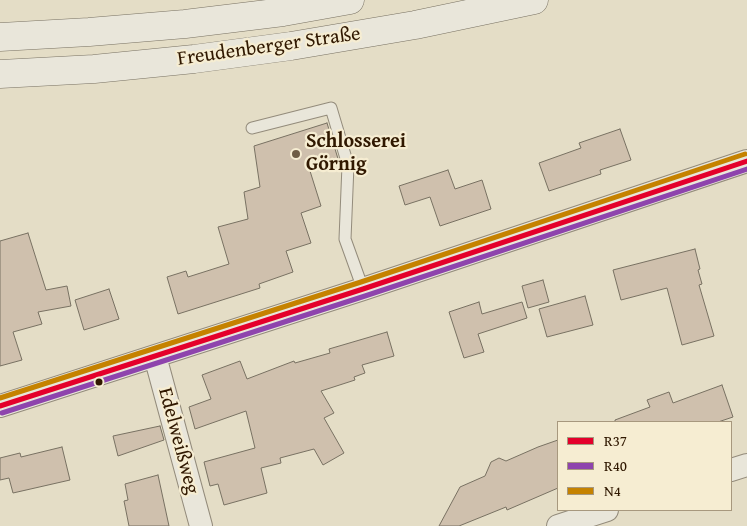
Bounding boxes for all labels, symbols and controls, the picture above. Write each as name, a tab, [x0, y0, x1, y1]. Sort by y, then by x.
street label: Freudenberger Straße	[176, 22, 362, 72]
place label: Schlosserei Görnig	[306, 130, 406, 177]
marker: Schlosserei Görnig	[290, 148, 302, 160]
unlabelled marker	[94, 377, 104, 387]
street label: Edelweißweg	[152, 385, 204, 497]
legend	[557, 421, 732, 511]
text: R37	[604, 430, 627, 451]
text: R40	[604, 455, 627, 476]
text: N4	[604, 480, 621, 501]

